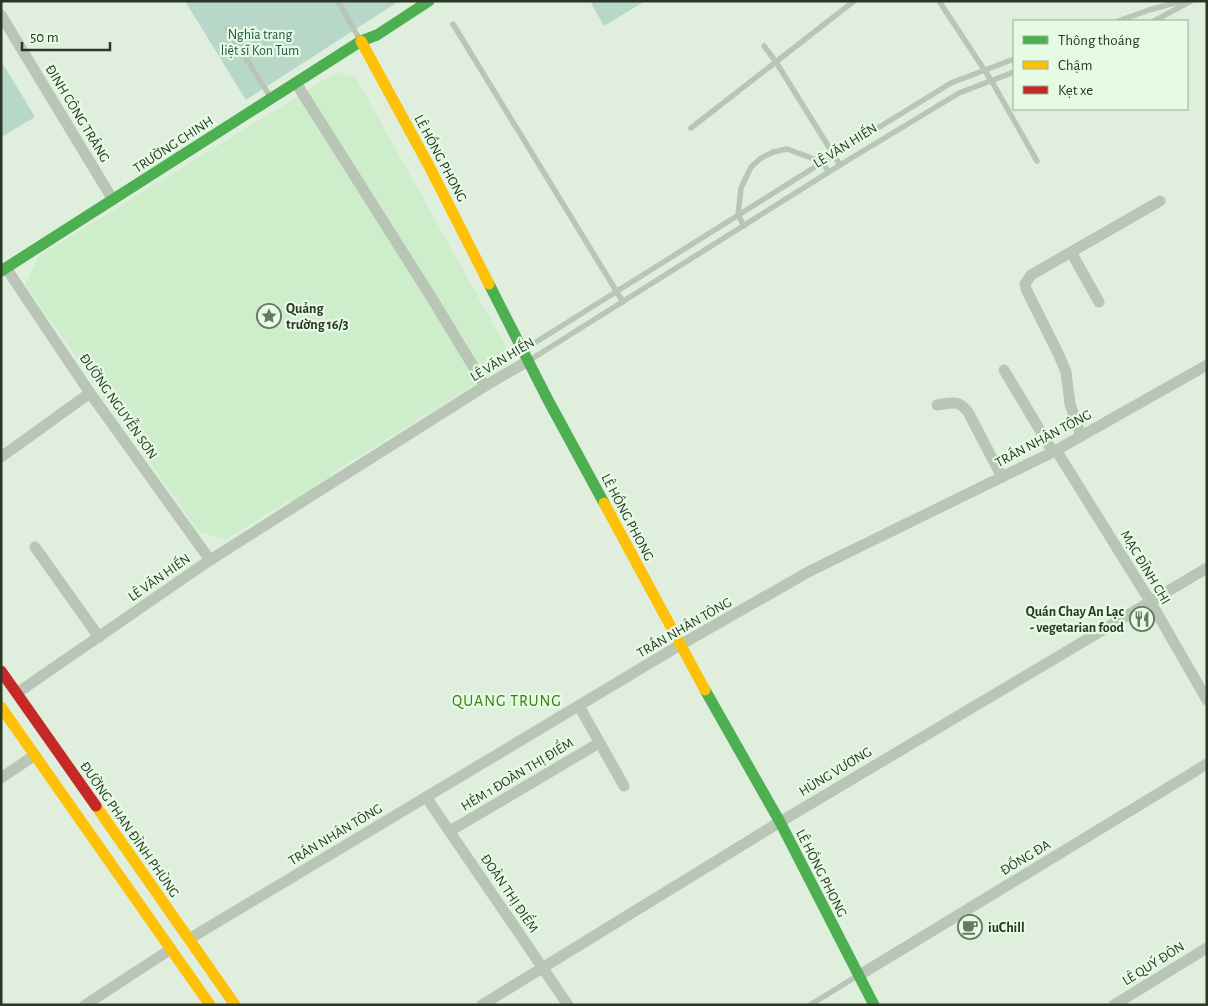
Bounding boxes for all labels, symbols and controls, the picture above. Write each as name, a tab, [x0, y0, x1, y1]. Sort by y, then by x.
scale bar	[22, 20, 110, 52]
legend	[1013, 20, 1188, 110]
park label: Nghĩa trang liệt sĩ Kon Tum	[221, 28, 299, 58]
text: 50 m	[30, 30, 59, 45]
text: Thông thoáng	[1058, 33, 1140, 48]
text: Chậm	[1058, 58, 1092, 73]
street label: ĐINH CÔNG TRÁNG	[43, 61, 114, 165]
text: Kẹt xe	[1058, 83, 1093, 98]
street label: TRƯỜNG CHINH	[129, 111, 216, 176]
street label: LÊ HỒNG PHONG	[411, 111, 472, 204]
street label: LÊ VĂN HIẾN	[809, 117, 880, 171]
place label: Quảng trường 16/3	[286, 302, 349, 332]
place icon: Quảng trường 16/3	[256, 303, 282, 329]
street label: LÊ VĂN HIẾN	[466, 332, 537, 384]
street label: ĐƯỜNG NGUYỄN SƠN	[77, 349, 163, 462]
street label: TRẦN NHÂN TÔNG	[991, 404, 1094, 470]
street label: LÊ HỒNG PHONG	[598, 470, 659, 563]
street label: MẠC ĐĨNH CHI	[1118, 527, 1174, 607]
street label: LÊ VĂN HIẾN	[124, 548, 193, 604]
street label: TRẦN NHÂN TÔNG	[633, 592, 734, 661]
place label: Quán Chay An Lạc - vegetarian food	[1026, 605, 1125, 635]
restaurant icon: Quán Chay An Lạc - vegetarian food	[1129, 606, 1155, 632]
district label: QUANG TRUNG	[452, 693, 562, 710]
street label: HẺM 1 ĐOÀN THỊ ĐIỂM	[457, 732, 576, 814]
street label: HÙNG VƯƠNG	[795, 742, 874, 799]
street label: ĐƯỜNG PHAN ĐÌNH PHÙNG	[77, 757, 184, 900]
street label: TRẦN NHÂN TÔNG	[284, 798, 385, 868]
street label: LÊ HỒNG PHONG	[793, 826, 853, 920]
street label: ĐỐNG ĐA	[996, 834, 1053, 878]
street label: ĐOÀN THỊ ĐIỂM	[478, 850, 544, 935]
cafe icon: iuChill	[957, 914, 983, 940]
place label: iuChill	[988, 921, 1025, 935]
street label: LÊ QUÝ ĐÔN	[1119, 937, 1187, 988]

